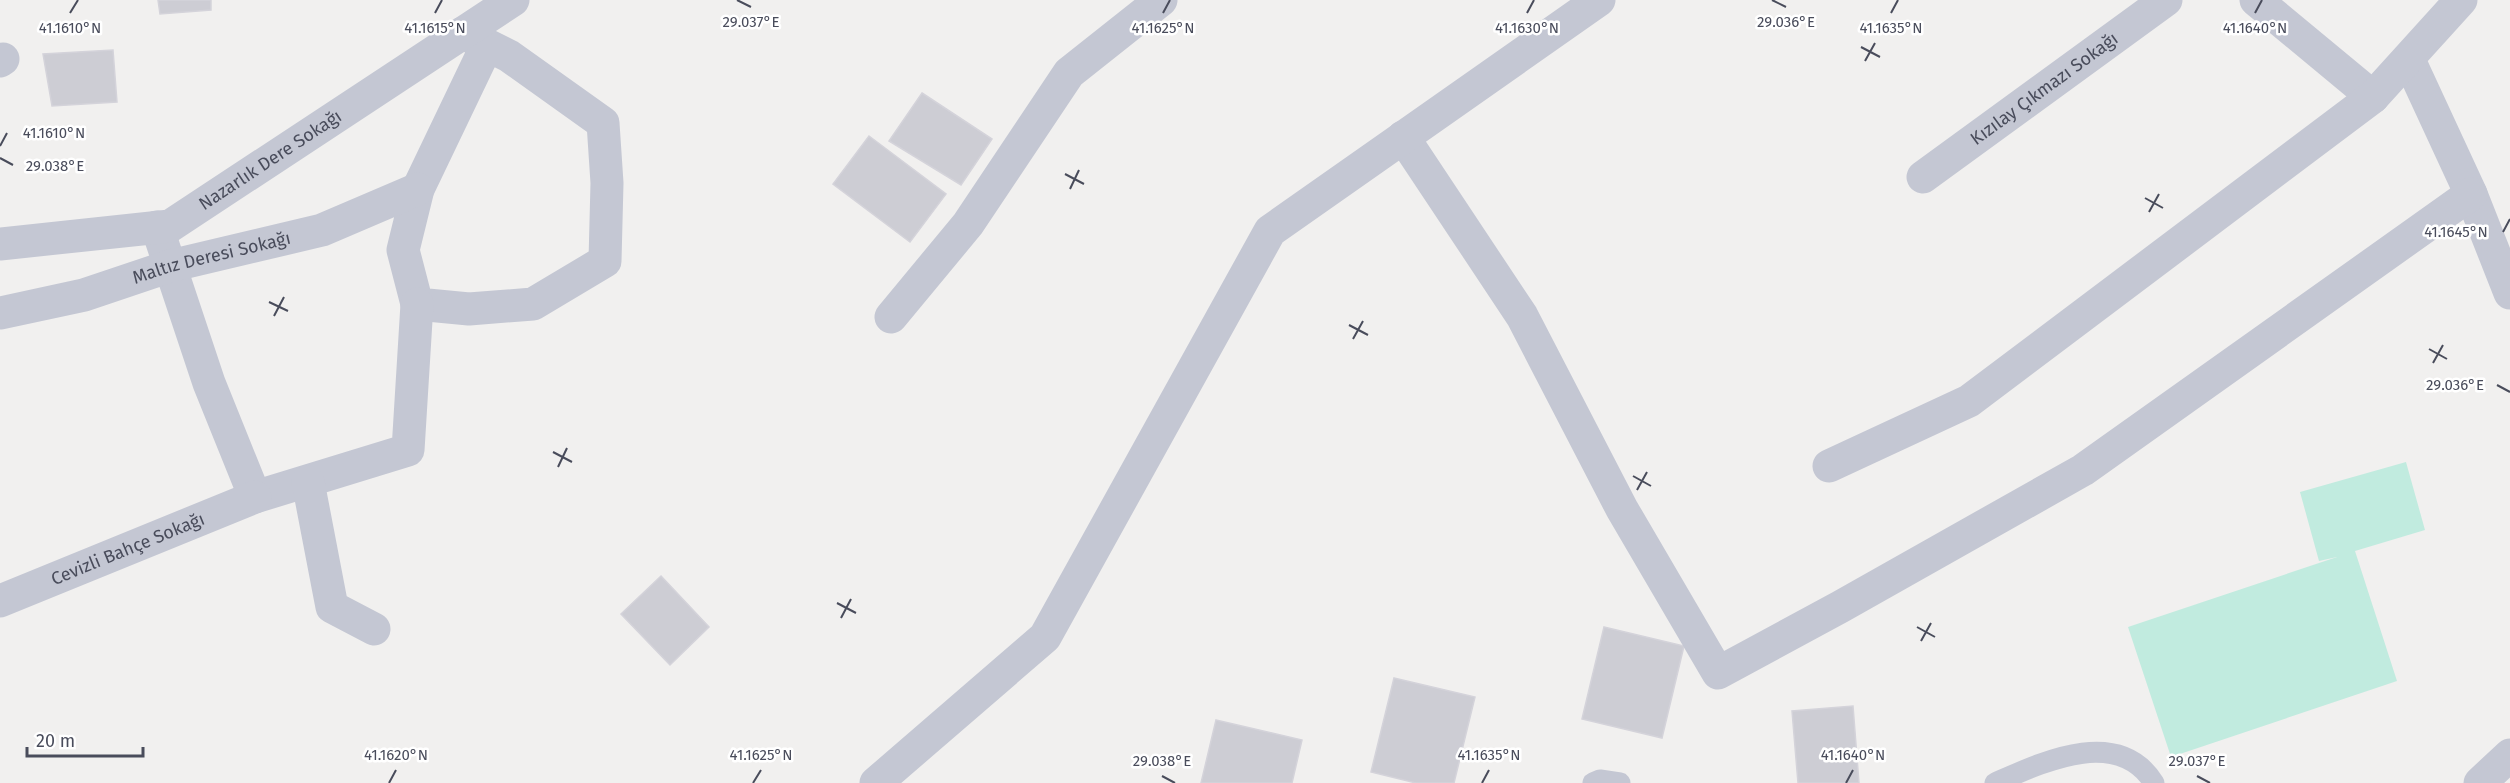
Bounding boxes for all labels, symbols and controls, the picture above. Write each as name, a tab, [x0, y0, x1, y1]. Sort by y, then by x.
text: 29.037°E	[723, 13, 779, 31]
text: 29.036°E	[1757, 13, 1815, 31]
text: 41.1610°N	[39, 19, 101, 37]
text: 41.1615°N	[404, 19, 466, 37]
text: 41.1625°N	[1132, 19, 1194, 37]
text: 41.1630°N	[1495, 19, 1559, 37]
text: 41.1635°N	[1860, 19, 1923, 37]
text: 41.1640°N	[2223, 19, 2287, 37]
street label: Kızılay Çıkmazı Sokağı	[1966, 28, 2122, 150]
street label: Nazarlık Dere Sokağı	[195, 105, 346, 215]
text: 41.1610°N	[23, 124, 85, 142]
text: 29.038°E	[26, 157, 84, 175]
text: 41.1645°N	[2424, 223, 2488, 241]
street label: Maltız Deresi Sokağı	[130, 227, 293, 289]
text: 29.036°E	[2426, 376, 2484, 394]
street label: Cevizli Bahçe Sokağı	[48, 508, 208, 590]
scale bar	[27, 720, 142, 758]
text: 20 m	[36, 730, 75, 752]
text: 41.1620°N	[364, 746, 428, 764]
text: 41.1625°N	[730, 746, 792, 764]
text: 41.1635°N	[1458, 746, 1521, 764]
text: 41.1640°N	[1821, 746, 1885, 764]
text: 29.038°E	[1133, 752, 1191, 770]
text: 29.037°E	[2169, 752, 2225, 770]

